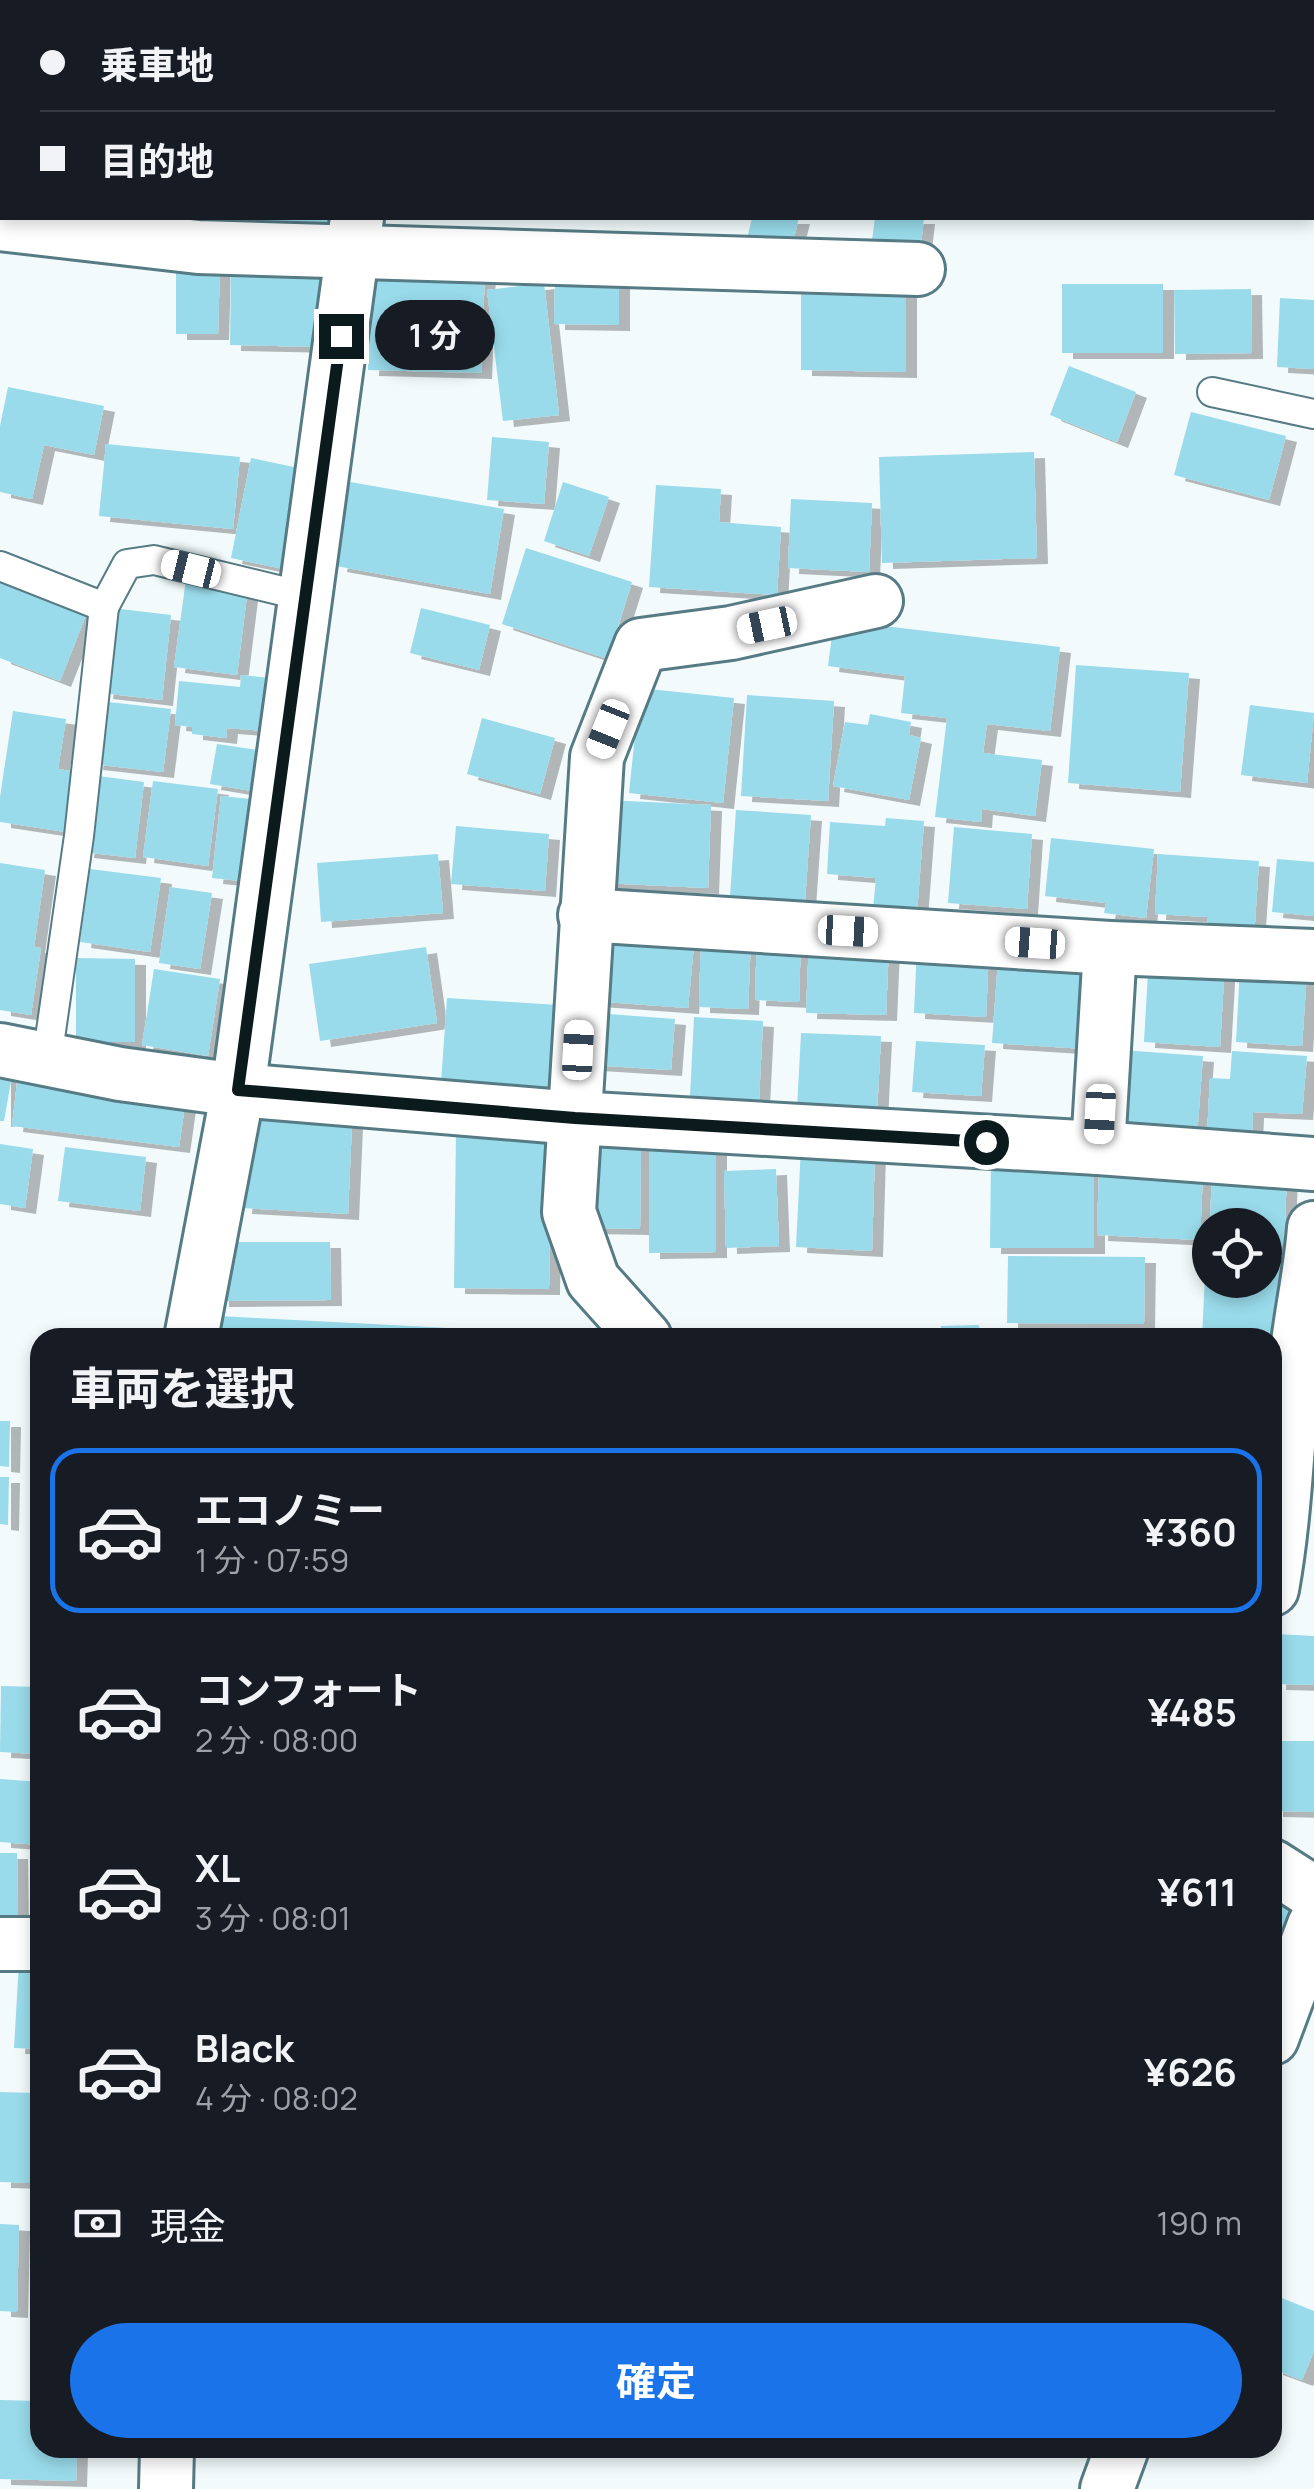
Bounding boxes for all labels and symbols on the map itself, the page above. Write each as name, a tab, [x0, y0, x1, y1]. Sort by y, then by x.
callout: 1 分	[376, 301, 496, 371]
route end	[319, 314, 364, 359]
car	[158, 547, 224, 591]
car	[735, 604, 799, 646]
car	[583, 696, 633, 762]
car	[817, 914, 879, 948]
car	[1004, 926, 1066, 960]
car	[561, 1019, 595, 1081]
car	[1083, 1083, 1117, 1145]
route start	[964, 1120, 1009, 1165]

